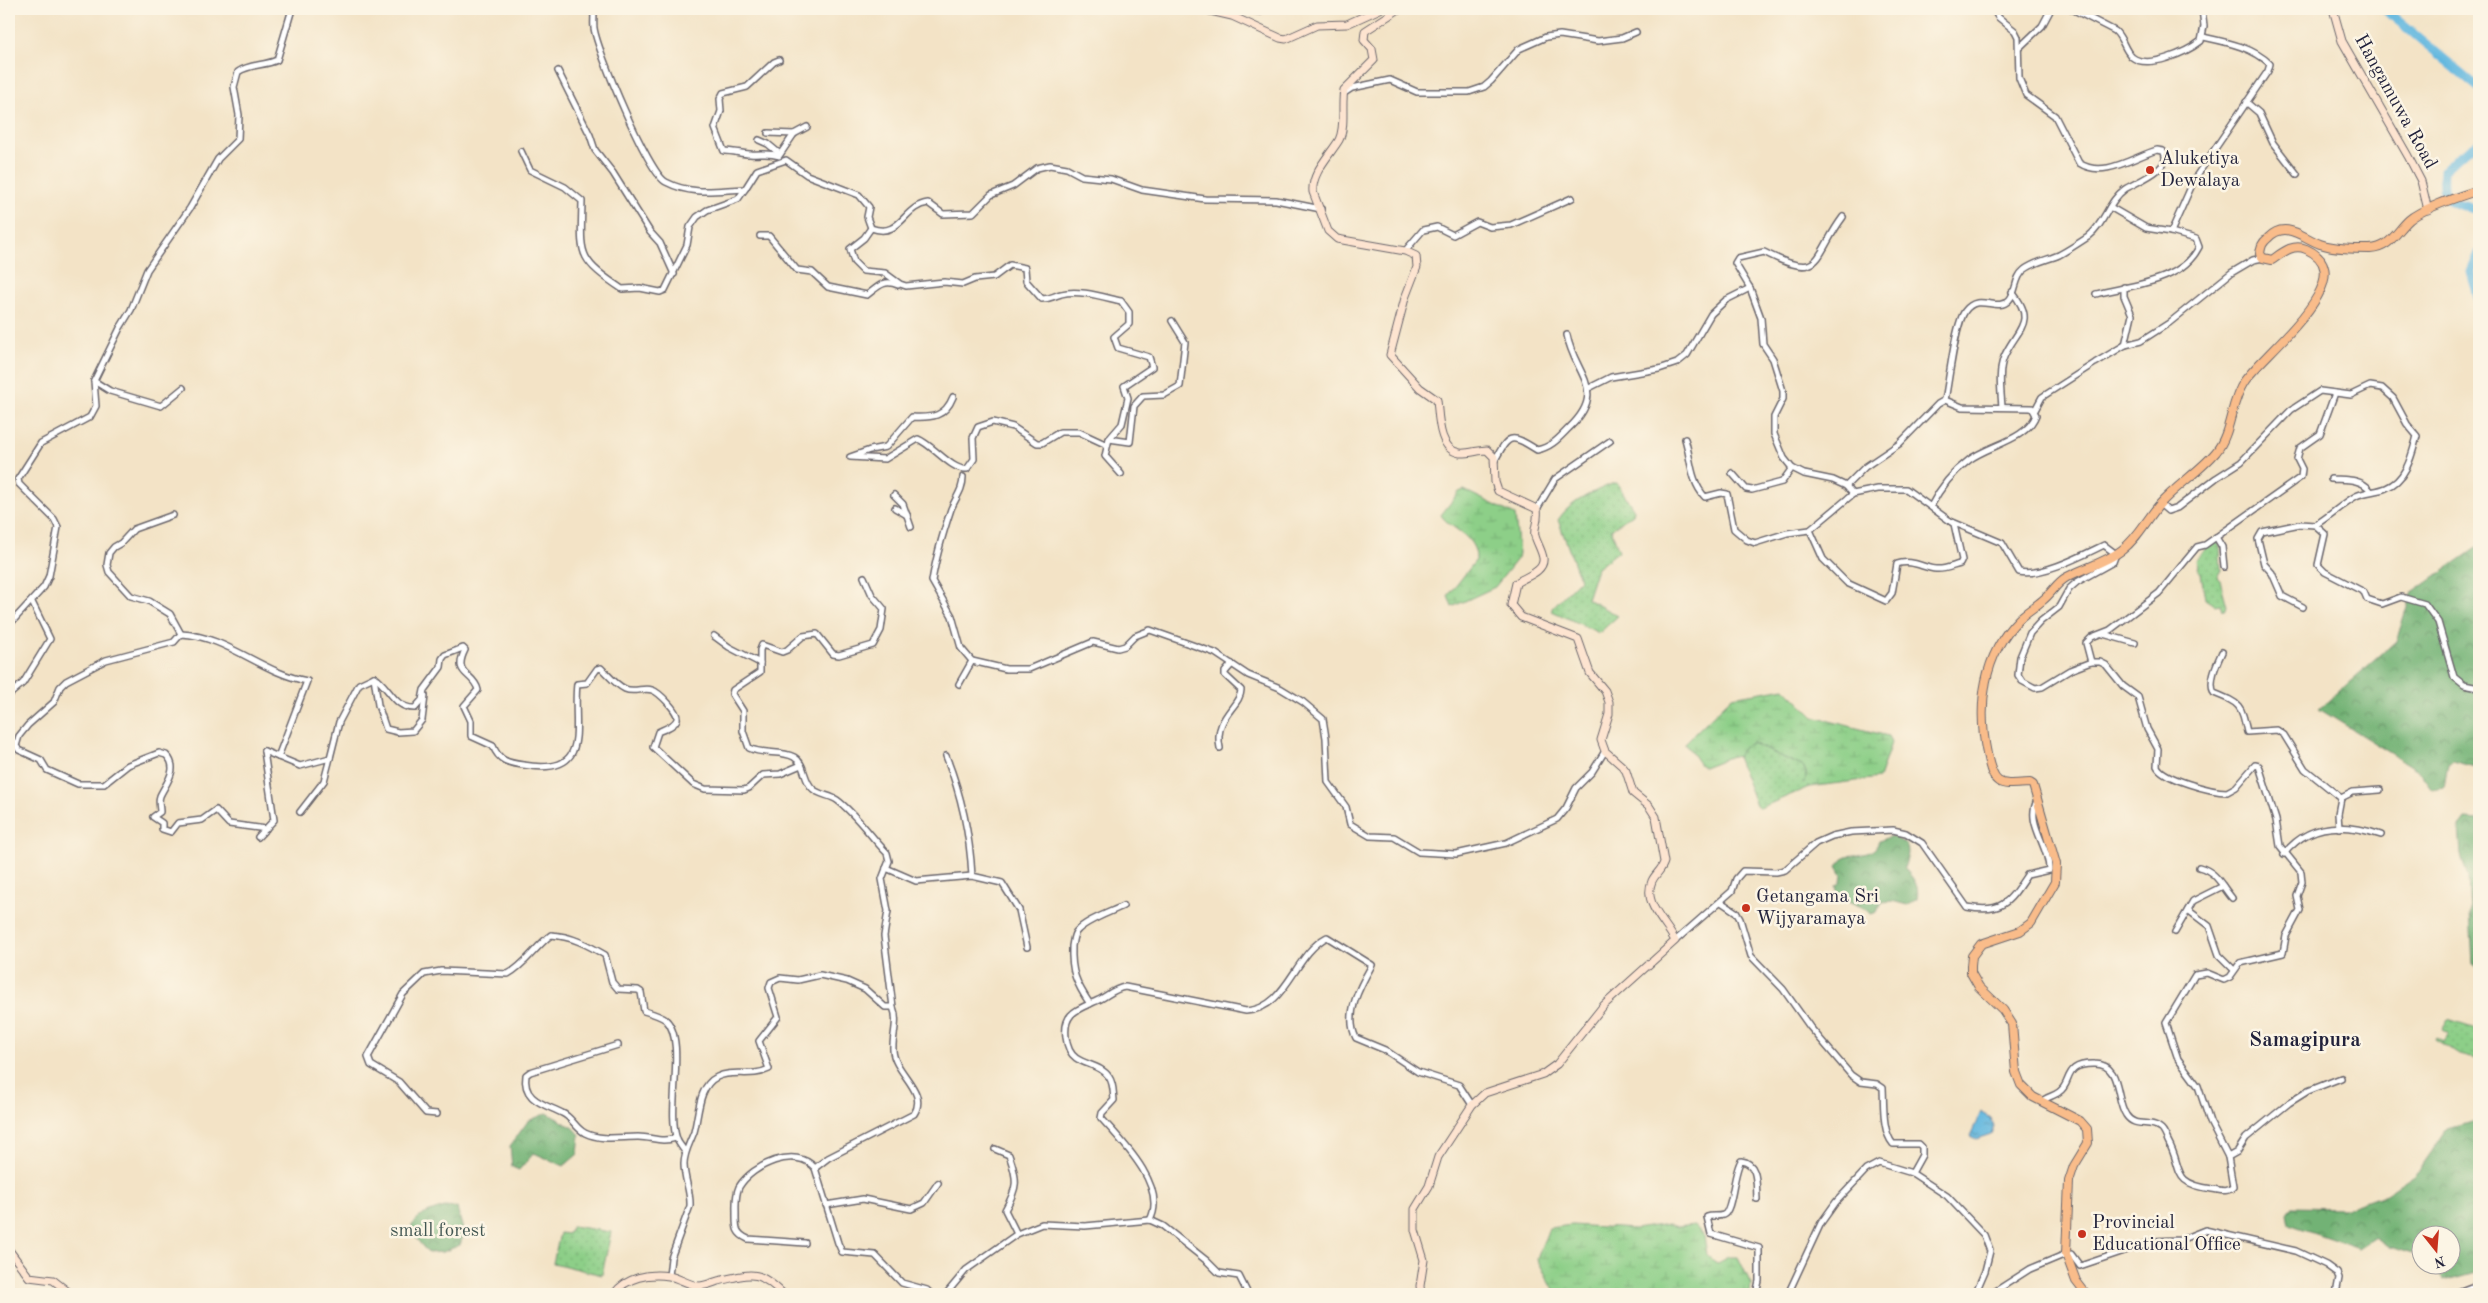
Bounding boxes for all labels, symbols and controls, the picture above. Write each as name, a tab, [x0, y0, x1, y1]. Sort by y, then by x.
street label: Hangamuwa Road	[2350, 32, 2440, 173]
place label: Aluketiya Dewalaya	[2160, 150, 2241, 191]
marker: Aluketiya Dewalaya	[2144, 164, 2156, 176]
place label: Getangama Sri Wijyaramaya	[1756, 888, 1879, 929]
marker: Getangama Sri Wijyaramaya	[1740, 902, 1752, 914]
district label: Samagipura	[2249, 1030, 2361, 1051]
place label: Provincial Educational Office	[2092, 1214, 2241, 1255]
park label: small forest	[390, 1222, 486, 1241]
north arrow	[2410, 1226, 2460, 1276]
marker: Provincial Educational Office	[2076, 1228, 2088, 1240]
text: N	[2432, 1253, 2447, 1270]

